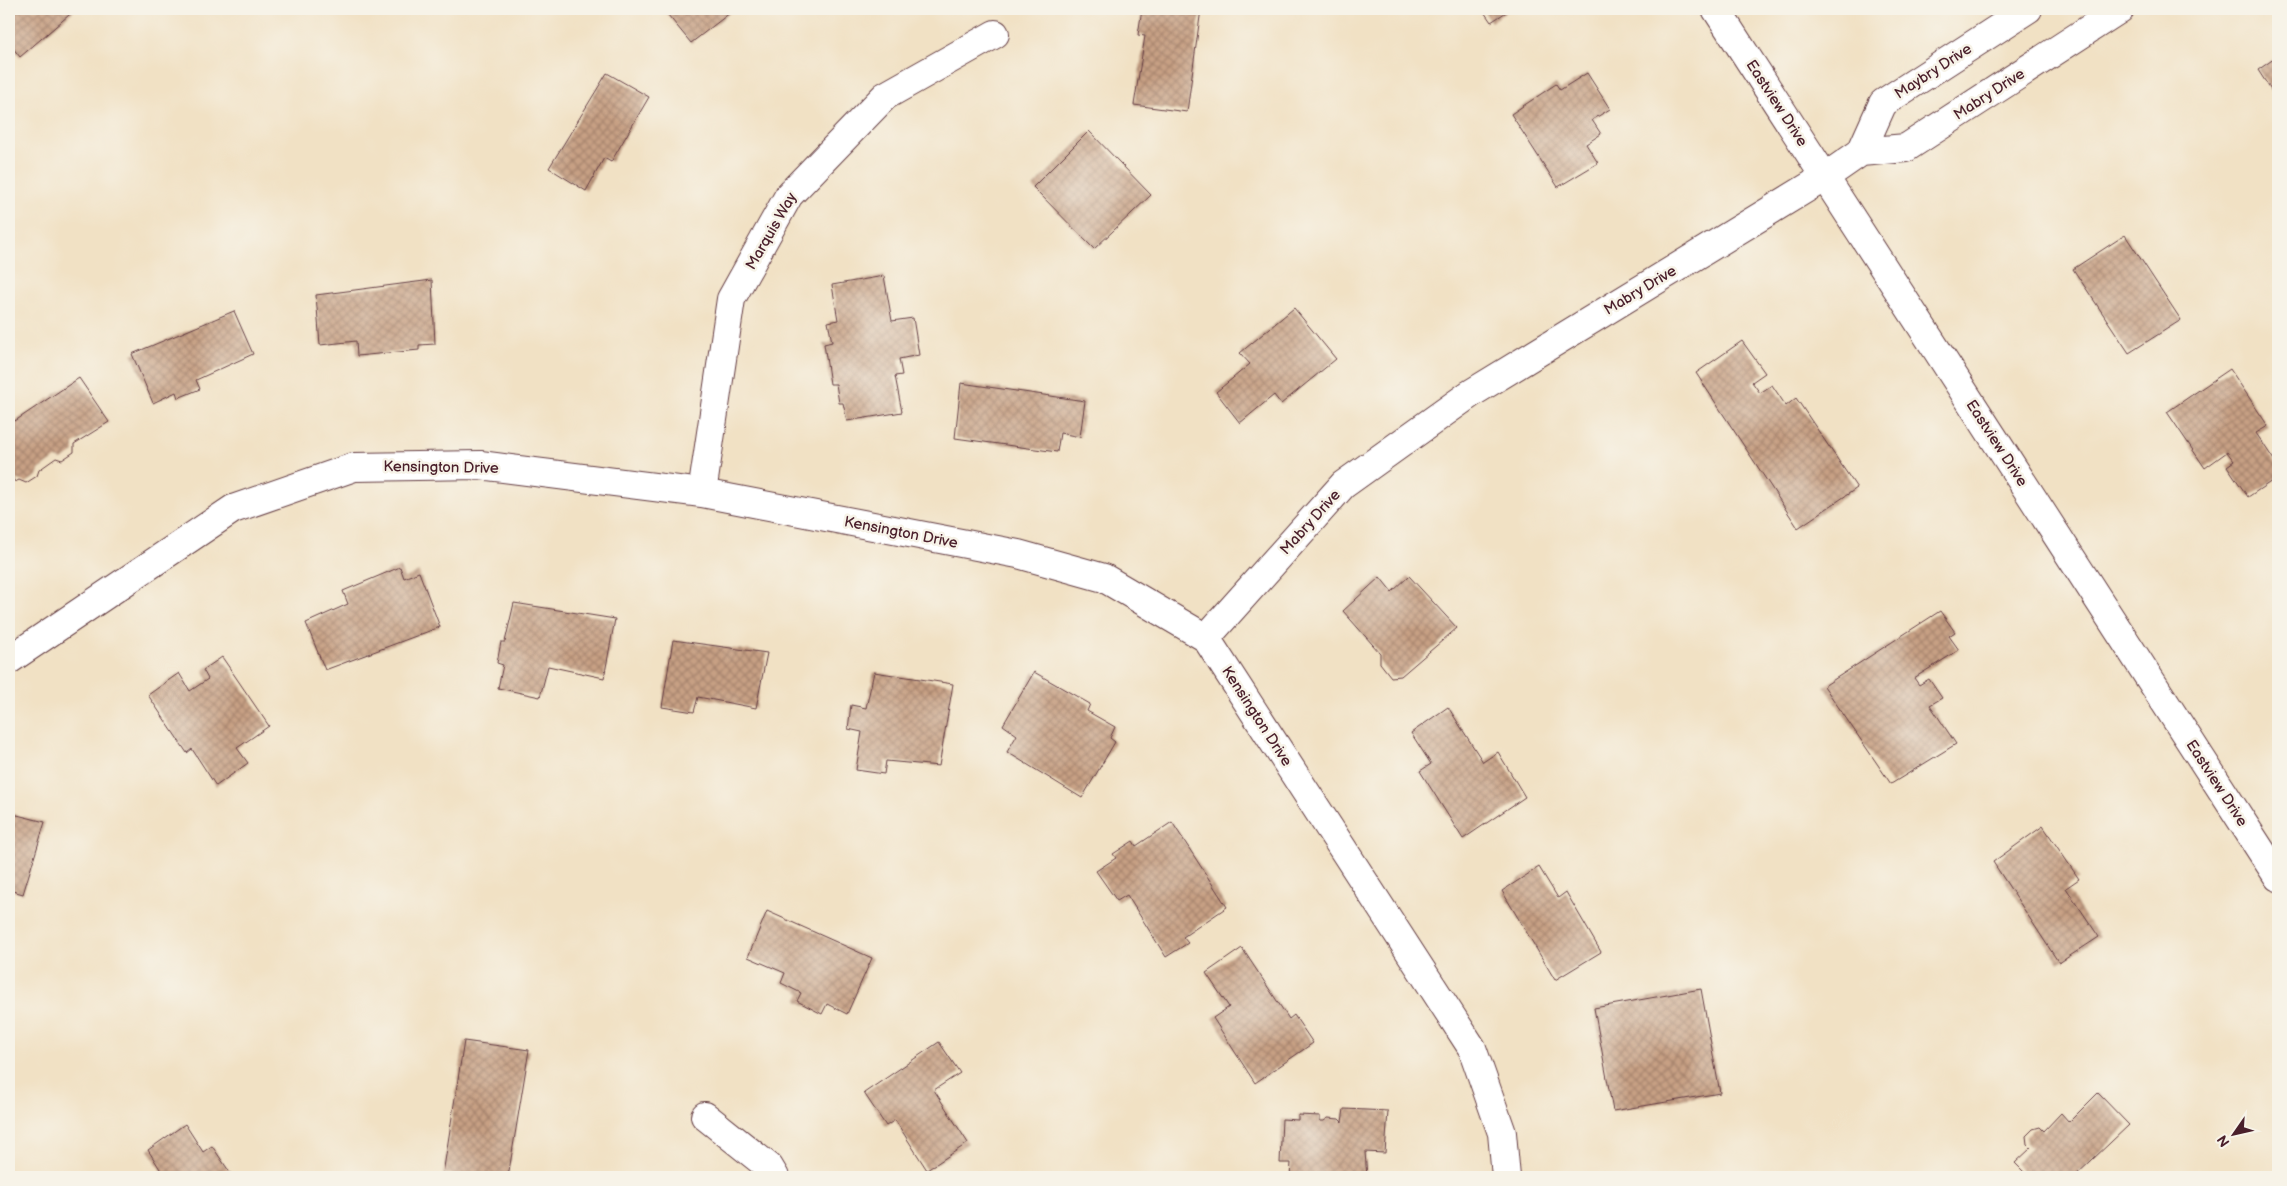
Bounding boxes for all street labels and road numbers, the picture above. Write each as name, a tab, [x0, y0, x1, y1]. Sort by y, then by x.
street label: Maybry Drive	[1891, 39, 1975, 103]
street label: Eastview Drive	[1742, 56, 1812, 150]
street label: Mabry Drive	[1950, 64, 2029, 124]
street label: Marquis Way	[742, 189, 801, 273]
street label: Mabry Drive	[1601, 261, 1680, 319]
street label: Eastview Drive	[1962, 396, 2032, 490]
street label: Kensington Drive	[383, 457, 499, 478]
street label: Mabry Drive	[1276, 486, 1345, 559]
street label: Kensington Drive	[842, 512, 959, 553]
street label: Kensington Drive	[1217, 663, 1296, 770]
street label: Eastview Drive	[2182, 736, 2252, 830]

